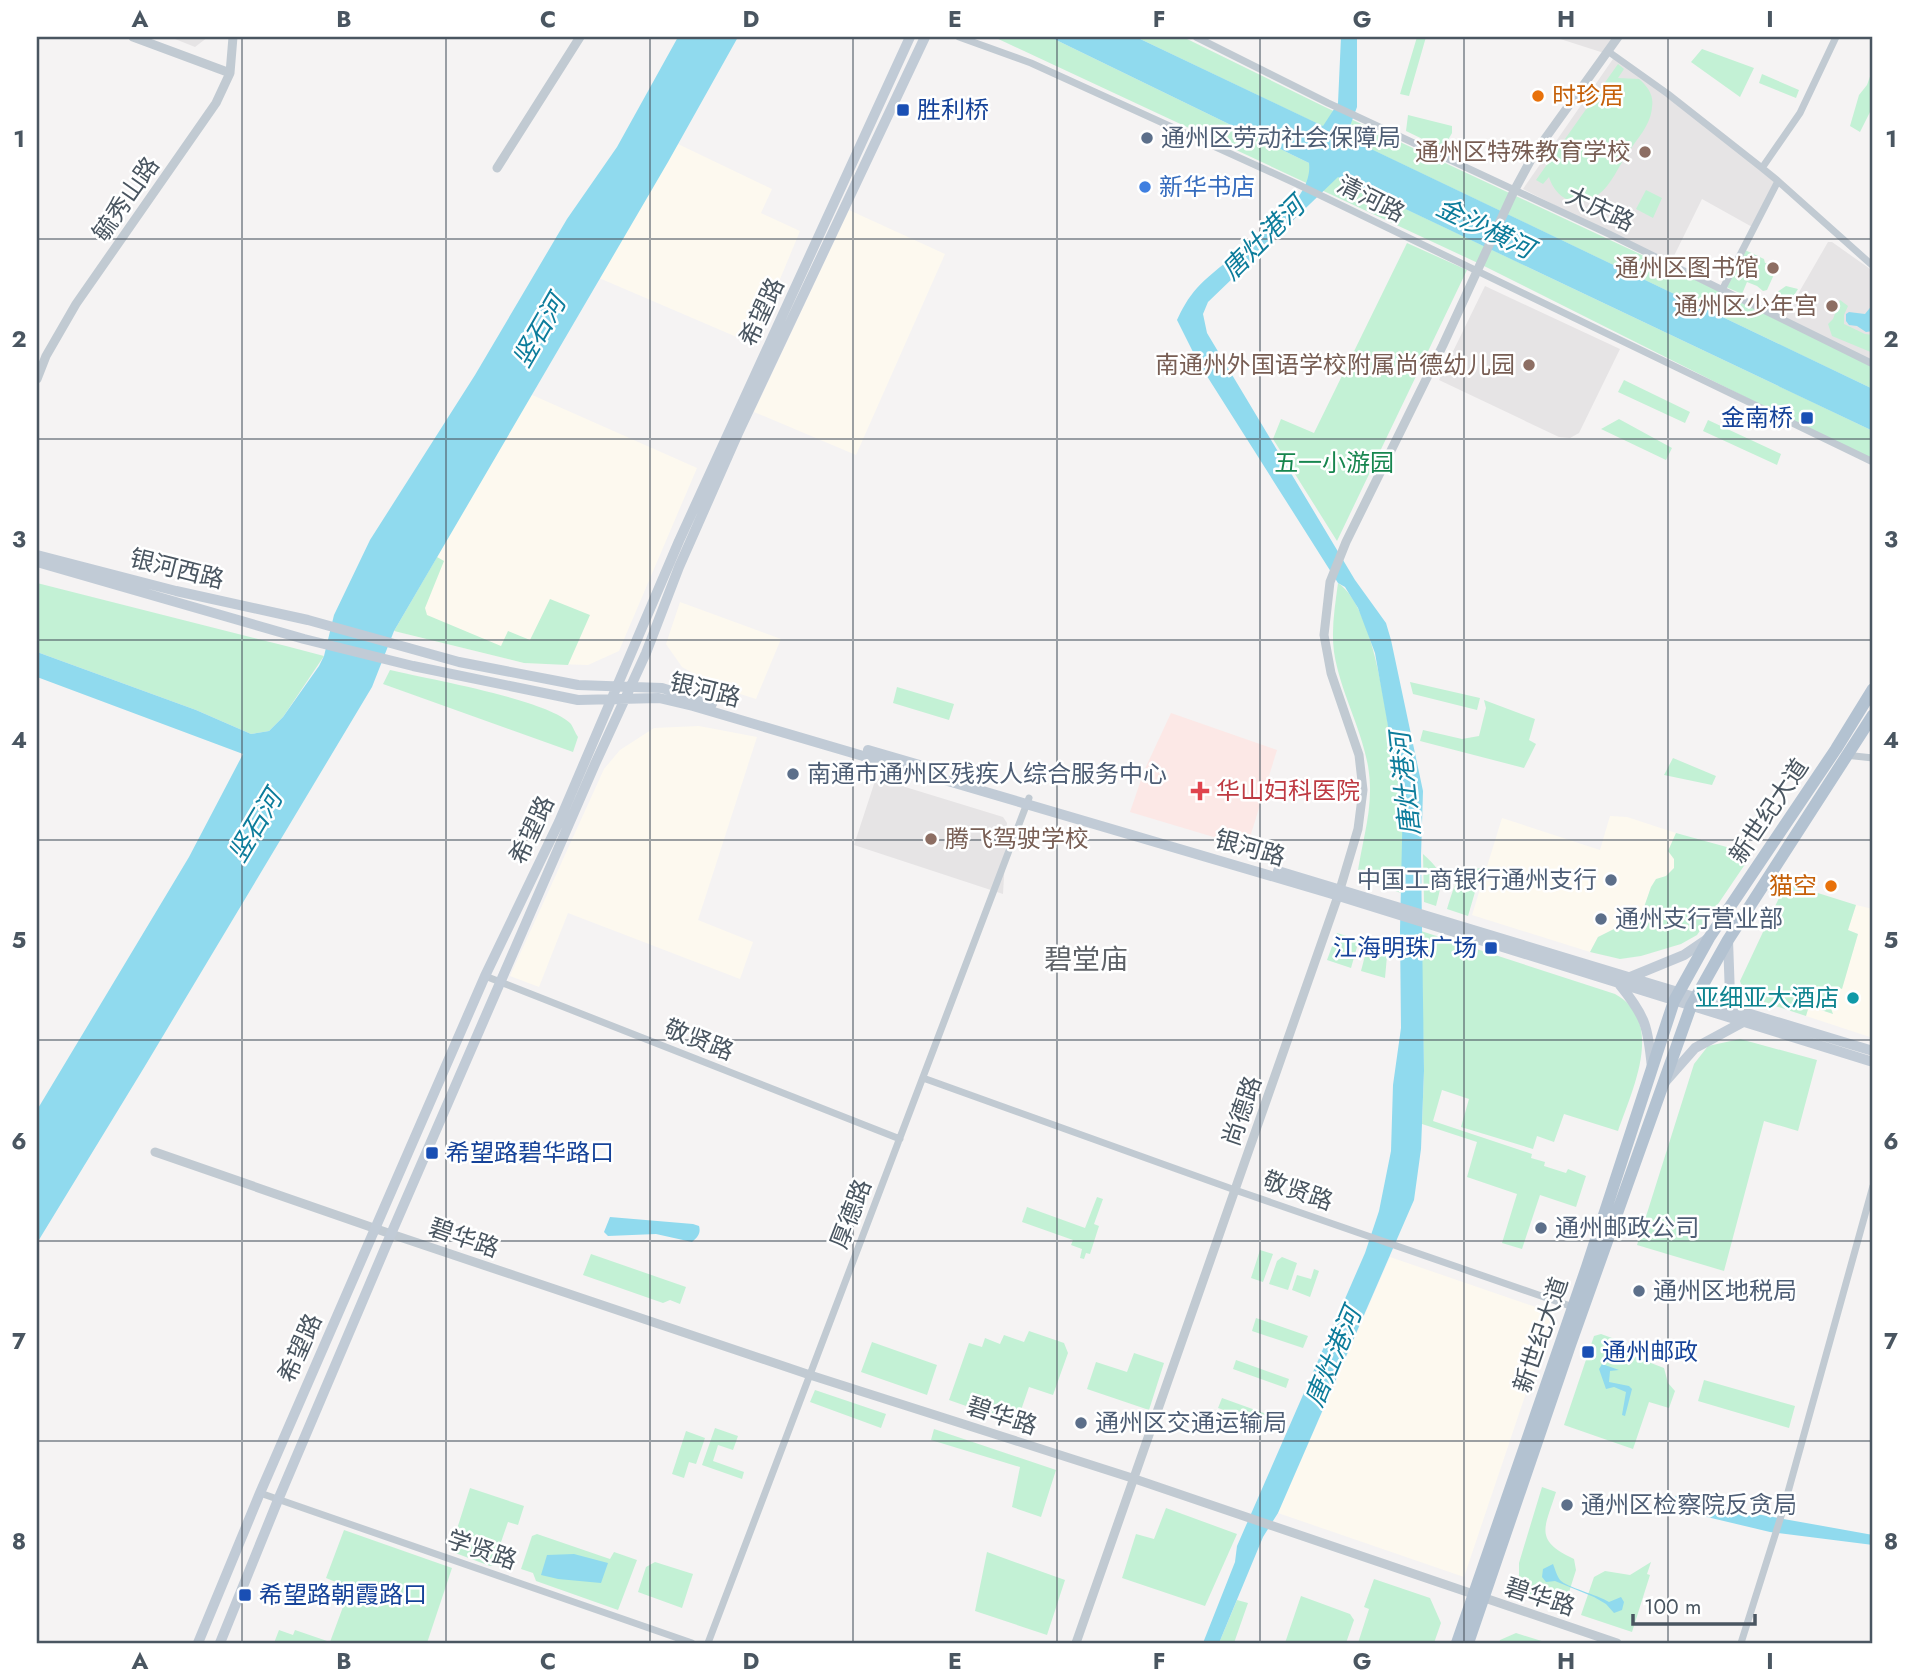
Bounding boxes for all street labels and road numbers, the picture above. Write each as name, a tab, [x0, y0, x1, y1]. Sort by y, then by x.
street label: 毓秀山路	[84, 149, 167, 248]
street label: 清河路	[1331, 167, 1411, 230]
street label: 大庆路	[1560, 177, 1640, 240]
street label: 希望路	[730, 272, 793, 352]
street label: 银河西路	[126, 540, 228, 597]
street label: 银河路	[666, 664, 744, 715]
street label: 新世纪大道	[1721, 751, 1817, 870]
street label: 希望路	[500, 790, 563, 870]
street label: 银河路	[1211, 821, 1290, 874]
street label: 敬贤路	[659, 1010, 739, 1069]
street label: 尚德路	[1213, 1071, 1270, 1151]
street label: 敬贤路	[1258, 1162, 1338, 1219]
street label: 厚德路	[821, 1174, 880, 1254]
street label: 碧华路	[424, 1209, 504, 1266]
street label: 新世纪大道	[1504, 1272, 1577, 1397]
street label: 希望路	[269, 1308, 330, 1388]
street label: 碧华路	[963, 1388, 1042, 1443]
street label: 学贤路	[442, 1521, 522, 1578]
street label: 碧华路	[1501, 1569, 1580, 1624]

